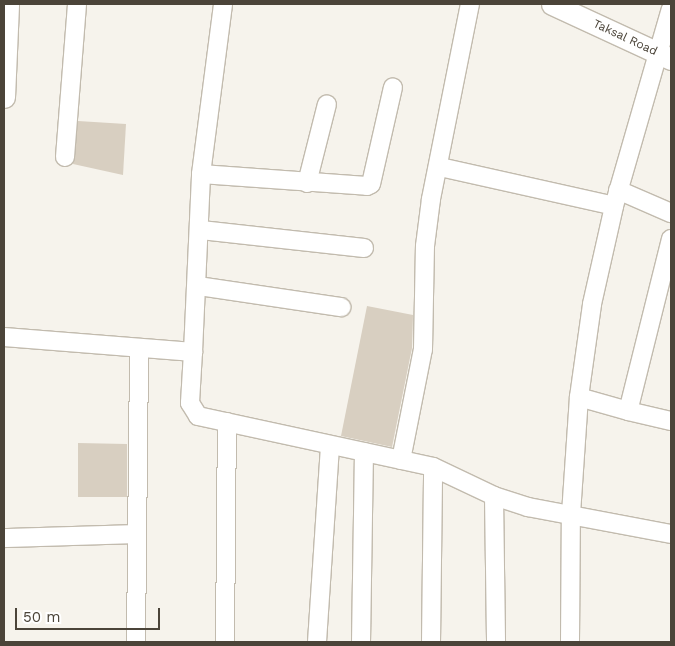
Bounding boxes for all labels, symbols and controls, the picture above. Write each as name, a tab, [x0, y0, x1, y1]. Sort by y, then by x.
street label: Taksal Road	[590, 17, 660, 59]
scale bar	[18, 598, 162, 630]
text: 50 m	[23, 608, 60, 626]

